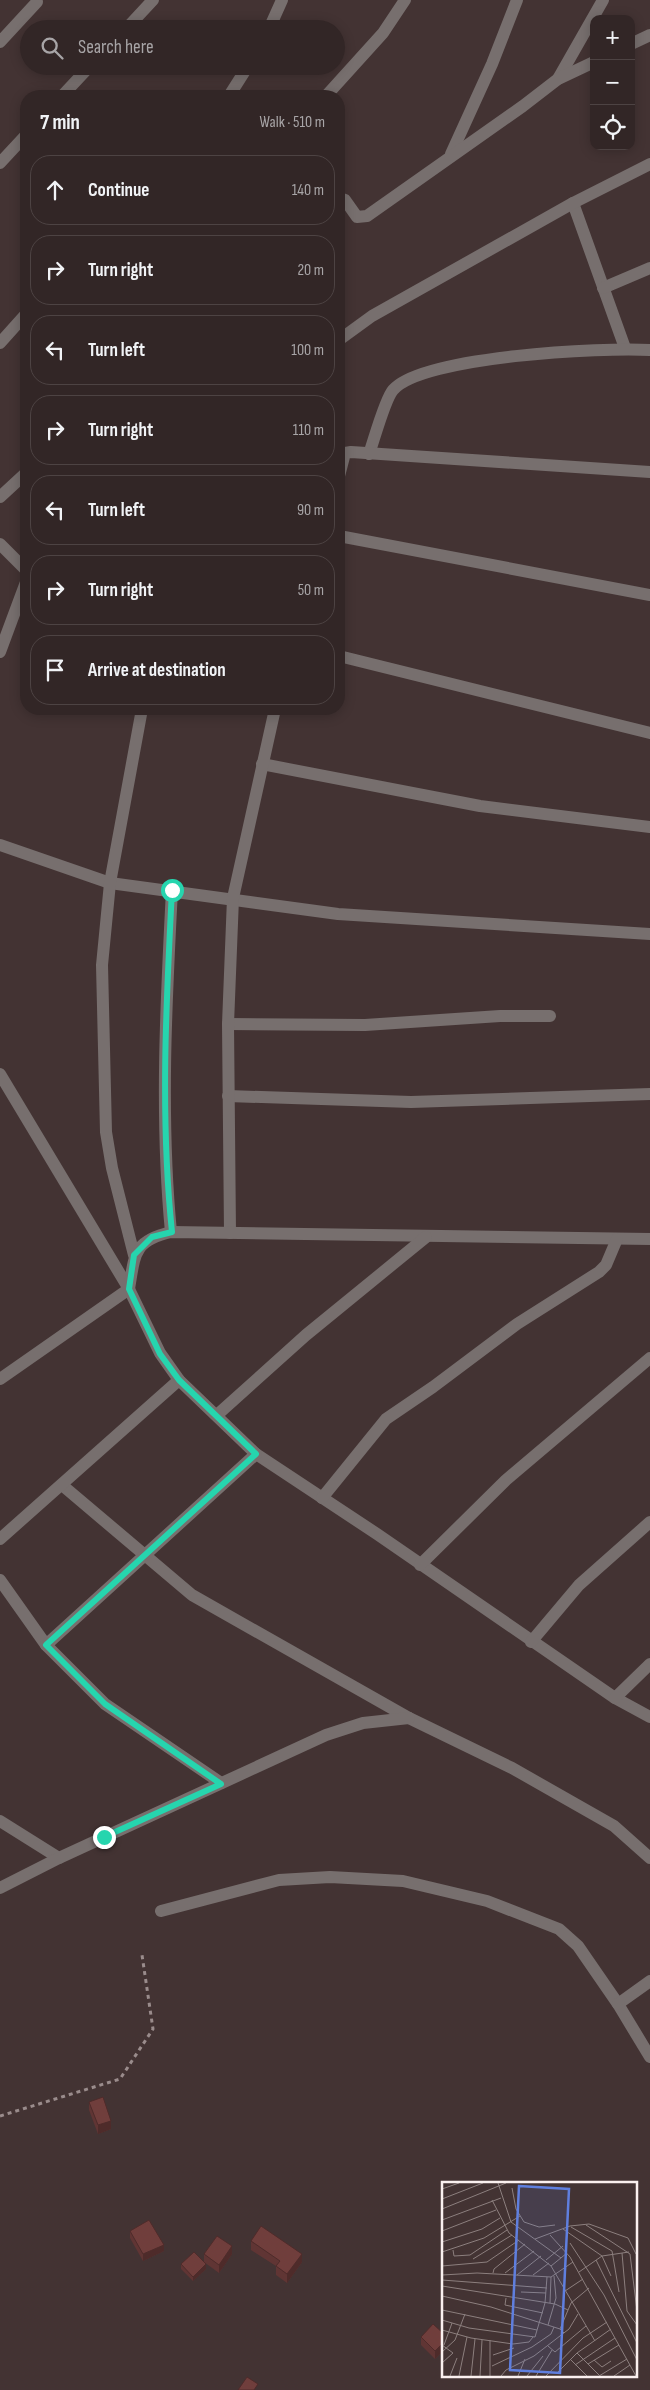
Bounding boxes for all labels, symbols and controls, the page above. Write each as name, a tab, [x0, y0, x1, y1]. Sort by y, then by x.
map controls	[590, 15, 635, 150]
button: +	[590, 15, 635, 60]
search box	[20, 20, 345, 75]
icon: search	[38, 34, 66, 62]
text: Search here	[78, 36, 154, 59]
button: −	[590, 60, 635, 105]
button: locate	[590, 105, 635, 150]
text: 7 min	[40, 110, 80, 135]
text: Walk · 510 m	[260, 113, 325, 132]
icon: ahead	[41, 176, 69, 204]
text: Continue	[88, 179, 149, 202]
text: 140 m	[292, 181, 324, 200]
icon: right	[41, 256, 69, 284]
text: Turn right	[88, 259, 153, 282]
text: 20 m	[297, 261, 324, 280]
icon: left	[41, 336, 69, 364]
text: Turn left	[88, 339, 145, 362]
text: 100 m	[291, 341, 324, 360]
icon: right	[41, 416, 69, 444]
text: Turn right	[88, 419, 153, 442]
text: 110 m	[293, 421, 324, 440]
icon: left	[41, 496, 69, 524]
text: Turn left	[88, 499, 145, 522]
text: 90 m	[297, 501, 324, 520]
icon: right	[41, 576, 69, 604]
text: Turn right	[88, 579, 153, 602]
text: 50 m	[298, 581, 324, 600]
icon: arrive	[41, 656, 69, 684]
text: Arrive at destination	[88, 659, 226, 682]
route start	[161, 879, 184, 902]
route end	[93, 1826, 116, 1849]
inset map	[442, 2182, 638, 2378]

